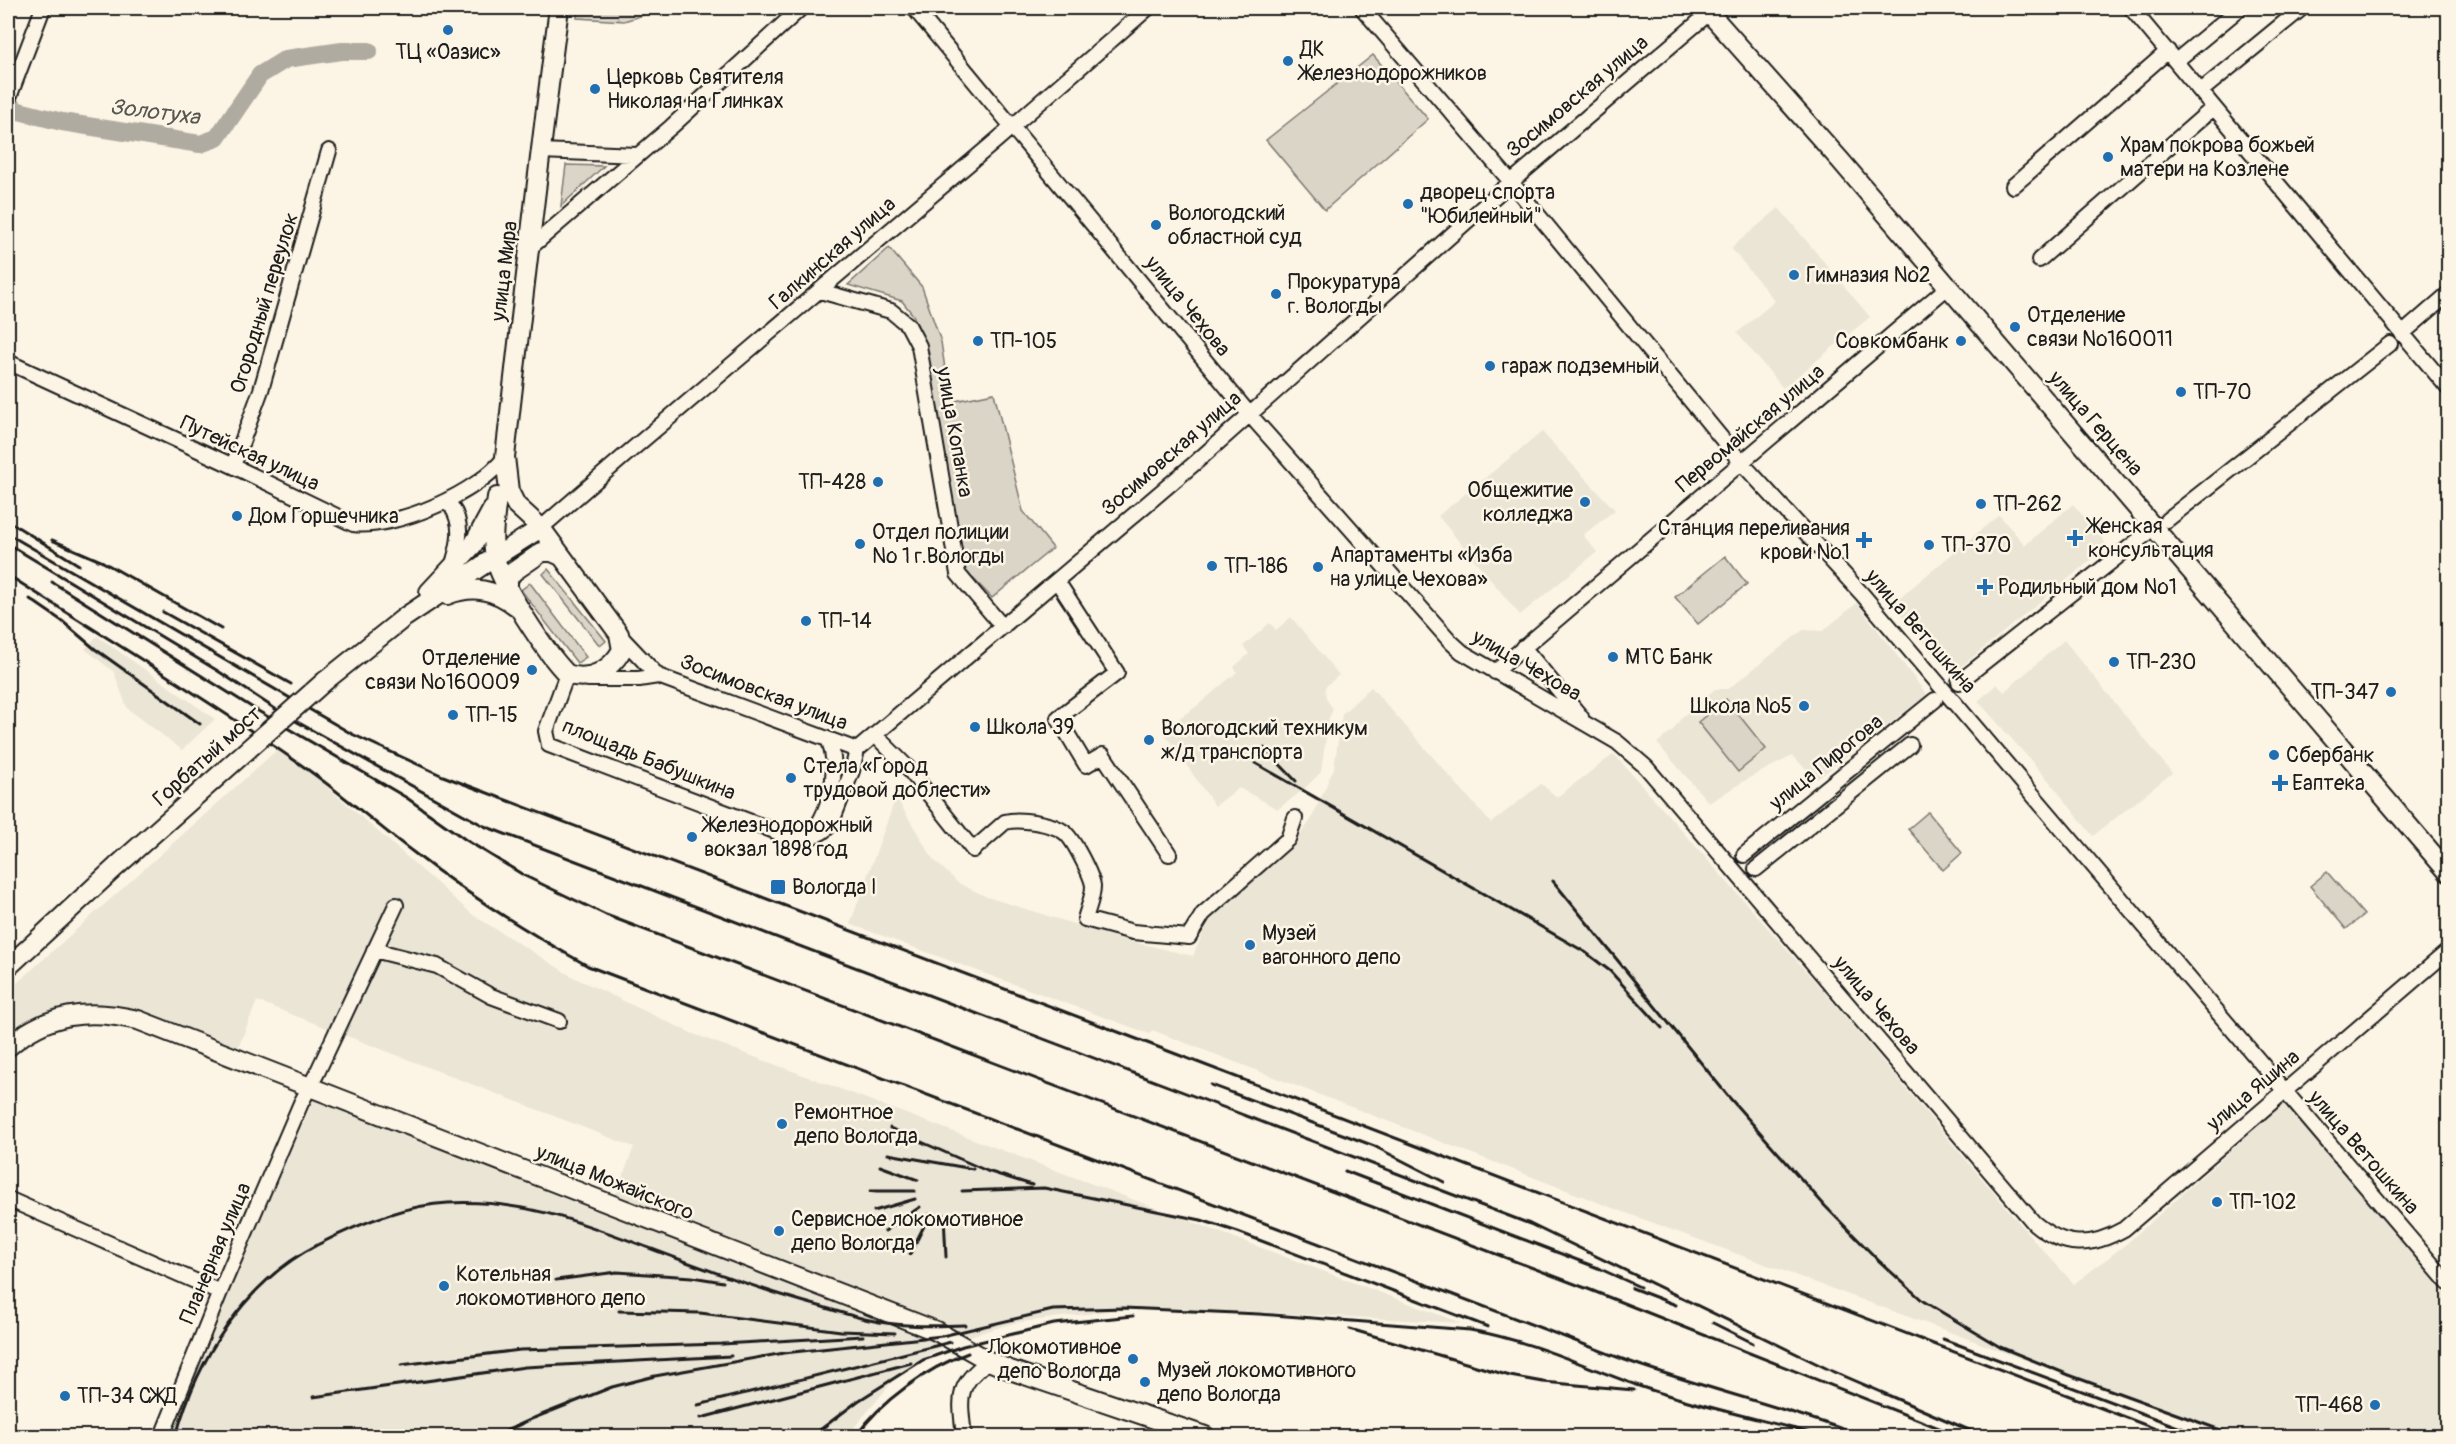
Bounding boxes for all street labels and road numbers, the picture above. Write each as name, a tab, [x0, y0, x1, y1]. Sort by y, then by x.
street label: Зосимовская улица	[1501, 29, 1654, 164]
street label: Галкинская улица	[763, 191, 901, 316]
street label: Огородный переулок	[224, 209, 305, 397]
street label: улица Мира	[485, 219, 524, 324]
street label: улица Чехова	[1138, 250, 1236, 362]
street label: Первомайская улица	[1670, 358, 1830, 499]
street label: улица Копанка	[930, 364, 979, 499]
street label: улица Герцена	[2042, 364, 2149, 482]
street label: Зосимовская улица	[1096, 385, 1247, 522]
street label: Путейская улица	[176, 409, 324, 497]
street label: улица Ветошкина	[1859, 563, 1982, 699]
street label: улица Чехова	[1466, 623, 1586, 708]
street label: Зосимовская улица	[676, 648, 851, 737]
street label: Горбатый мост	[147, 700, 268, 812]
street label: улица Пирогова	[1763, 708, 1889, 817]
street label: площадь Бабушкина	[558, 712, 739, 807]
street label: улица Чехова	[1827, 949, 1926, 1061]
street label: улица Яшина	[2200, 1044, 2305, 1138]
street label: улица Ветошкина	[2302, 1084, 2425, 1220]
street label: улица Можайского	[531, 1138, 698, 1226]
street label: Планерная улица	[174, 1178, 257, 1328]

